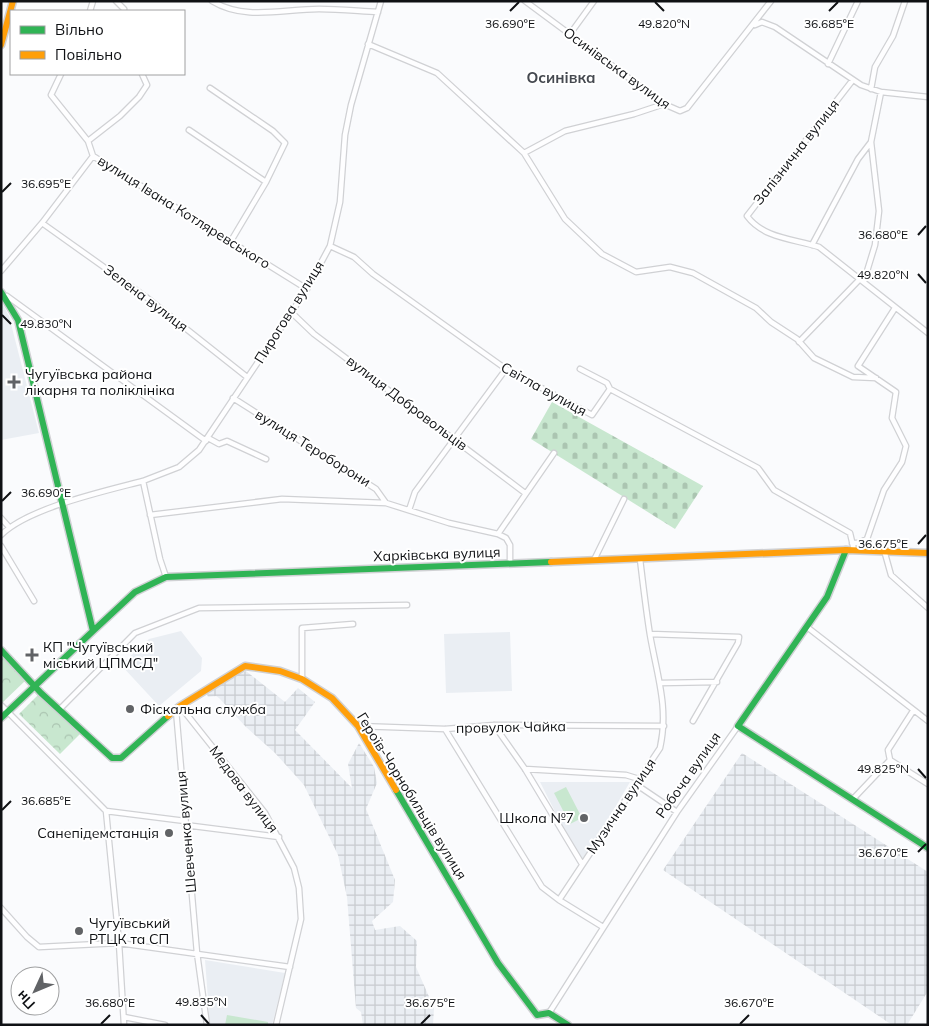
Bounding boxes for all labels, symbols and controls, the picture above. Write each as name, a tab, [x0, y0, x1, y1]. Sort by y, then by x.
legend	[10, 10, 185, 75]
text: 36.690°E	[485, 16, 535, 31]
text: 49.820°N	[638, 16, 690, 31]
text: 36.685°E	[804, 16, 854, 31]
text: Вільно	[55, 20, 104, 39]
street label: Осинівська вулиця	[560, 23, 674, 113]
text: Повільно	[55, 45, 122, 64]
district label: Осинівка	[527, 68, 595, 87]
street label: Залізнична вулиця	[749, 95, 843, 209]
street label: вулиця Івана Котляревського	[94, 151, 274, 273]
text: 36.695°E	[21, 176, 71, 191]
text: 36.680°E	[858, 227, 908, 242]
street label: Пирогова вулиця	[250, 257, 328, 367]
street label: Зелена вулиця	[100, 260, 192, 336]
text: 49.820°N	[857, 267, 909, 282]
text: 49.830°N	[20, 316, 72, 331]
street label: вулиця Добровольців	[343, 352, 471, 455]
street label: Світла вулиця	[498, 358, 590, 420]
place label: Чугуївська района лікарня та поліклініка	[25, 365, 175, 399]
marker: Чугуївська района лікарня та поліклініка	[7, 375, 21, 389]
street label: вулиця Тероборони	[252, 405, 374, 491]
text: 36.690°E	[21, 485, 71, 500]
text: 36.675°E	[858, 536, 908, 551]
street label: Харківська вулиця	[373, 543, 501, 565]
place label: КП "Чугуївський міський ЦПМСД"	[43, 638, 158, 672]
marker: КП "Чугуївський міський ЦПМСД"	[25, 648, 39, 662]
place label: Фіскальна служба	[140, 700, 266, 718]
marker: Фіскальна служба	[124, 703, 136, 715]
street label: Героїв-Чорнобильців вулиця	[353, 709, 471, 883]
street label: провулок Чайка	[456, 717, 566, 737]
street label: Робоча вулиця	[652, 728, 724, 822]
street label: Медова вулиця	[205, 742, 283, 836]
street label: Музична вулиця	[582, 755, 660, 857]
text: 49.825°N	[857, 761, 909, 776]
street label: Шевченка вулиця	[172, 770, 200, 894]
text: 36.685°E	[21, 793, 71, 808]
place label: Школа №7	[499, 809, 574, 827]
marker: Школа №7	[578, 812, 590, 824]
place label: Санепідемстанція	[37, 824, 159, 842]
marker: Санепідемстанція	[163, 827, 175, 839]
text: 36.670°E	[858, 845, 908, 860]
place label: Чугуївський РТЦК та СП	[89, 914, 170, 948]
marker: Чугуївський РТЦК та СП	[73, 925, 85, 937]
north arrow	[10, 966, 60, 1016]
text: Пн	[12, 987, 39, 1013]
text: 49.835°N	[175, 994, 227, 1009]
text: 36.680°E	[85, 995, 135, 1010]
text: 36.675°E	[405, 995, 455, 1010]
text: 36.670°E	[724, 995, 774, 1010]

